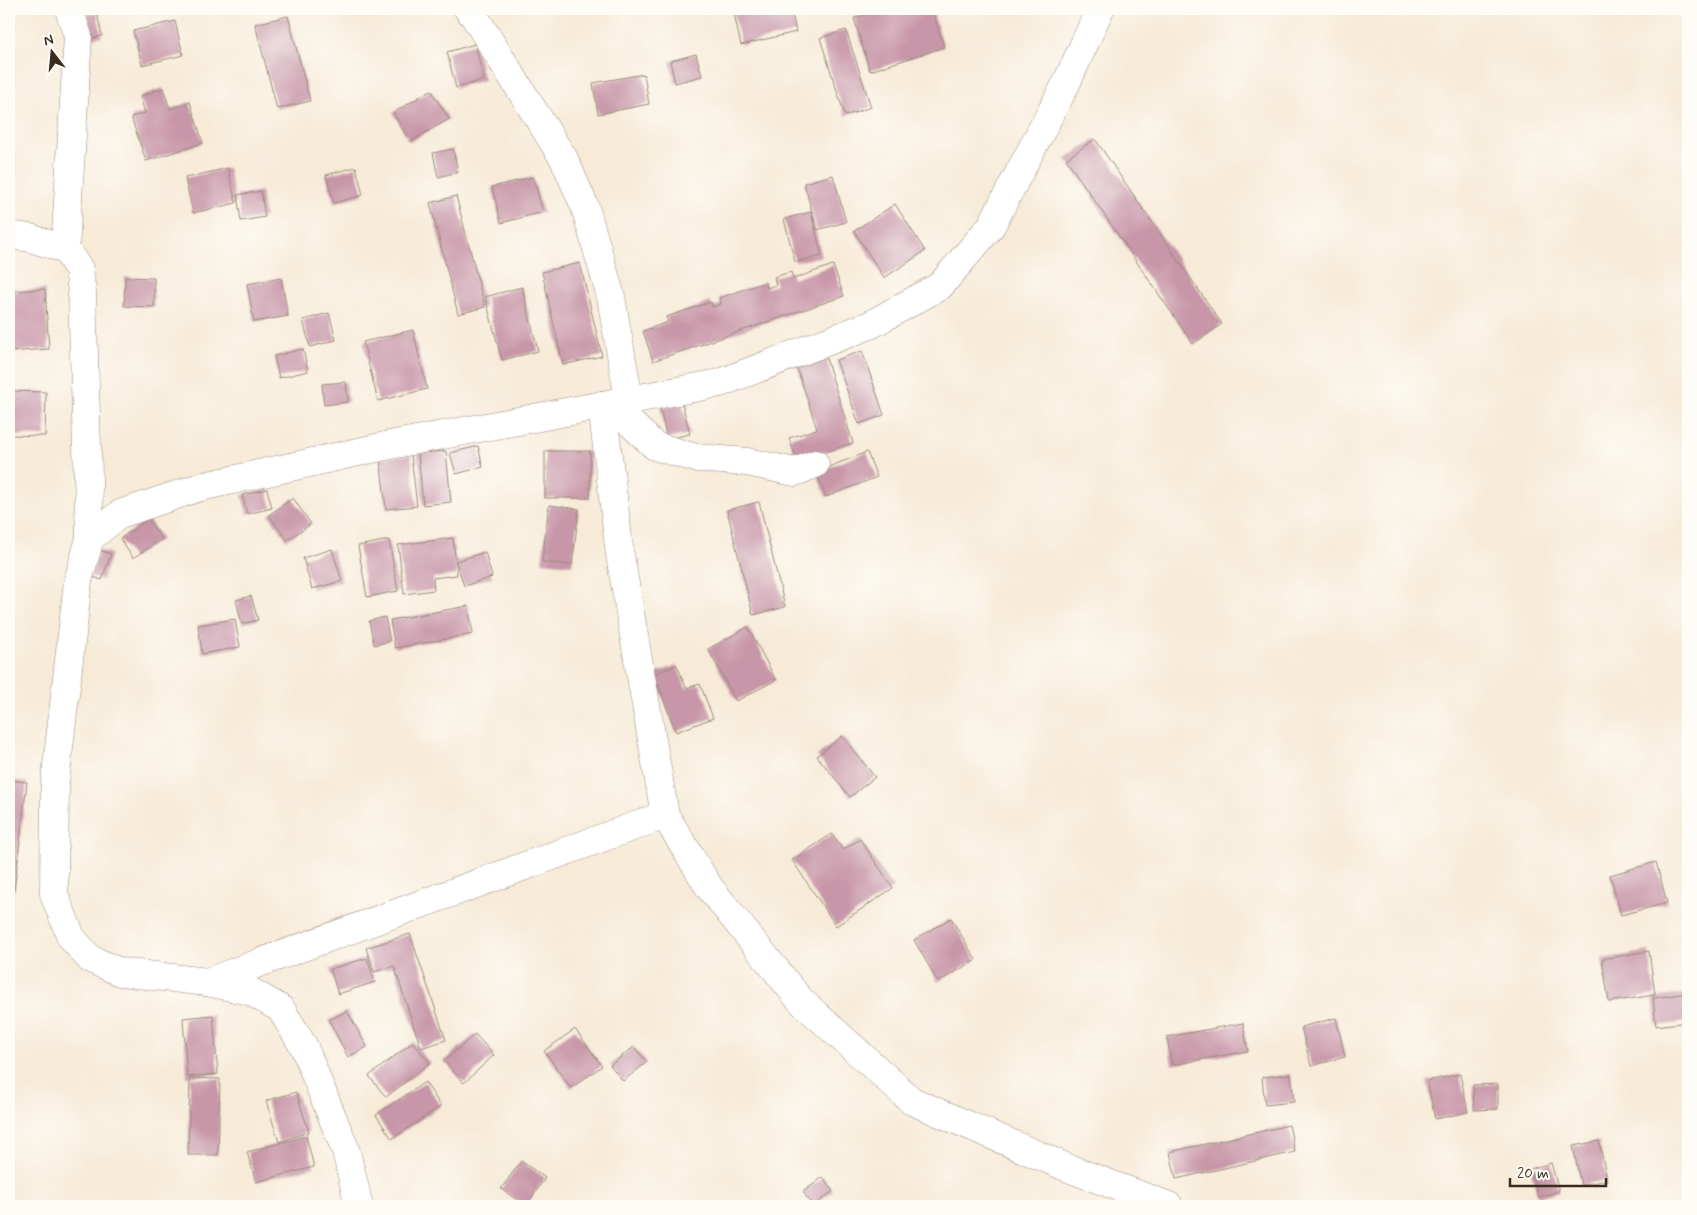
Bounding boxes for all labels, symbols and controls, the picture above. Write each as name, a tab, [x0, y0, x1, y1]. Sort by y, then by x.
north arrow	[28, 28, 78, 78]
text: N	[42, 31, 56, 50]
scale bar	[1510, 1155, 1606, 1187]
text: 20 m	[1517, 1164, 1549, 1184]

